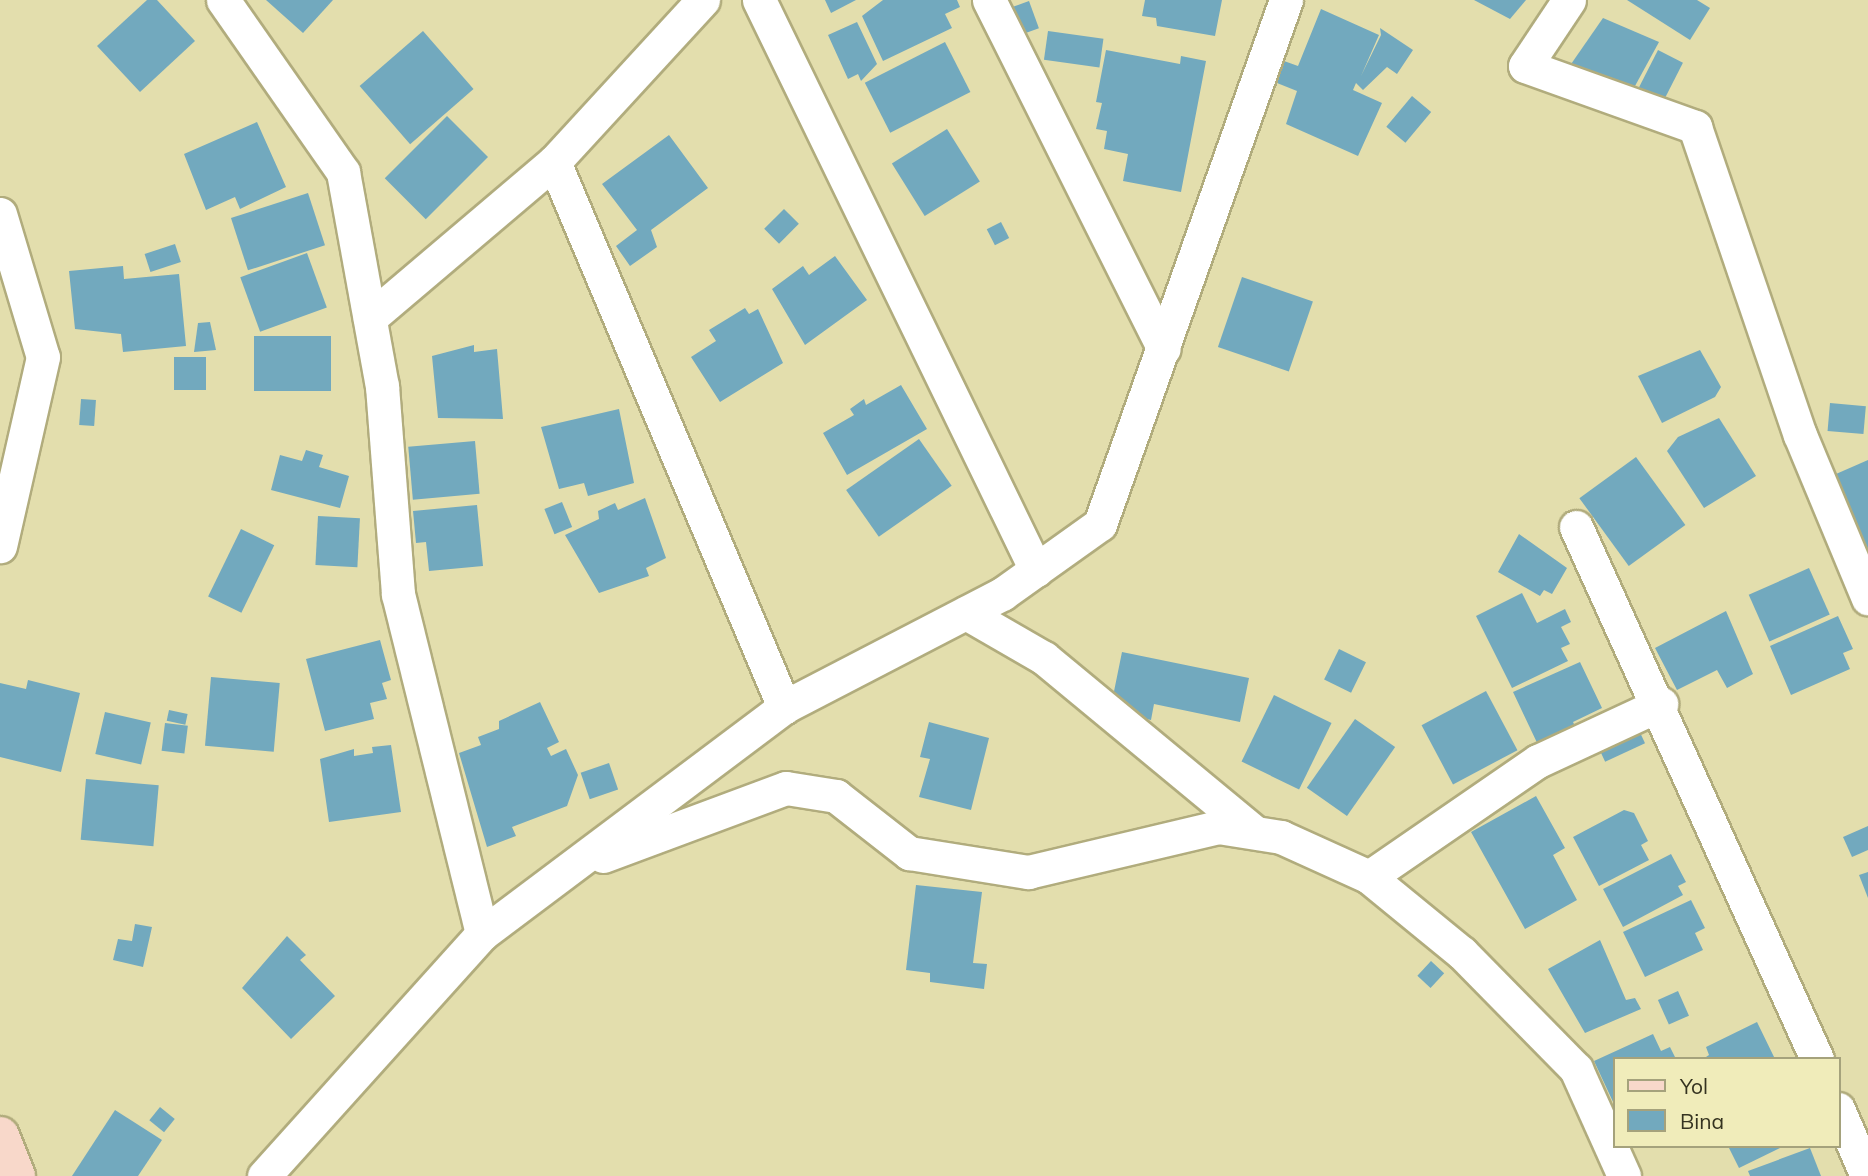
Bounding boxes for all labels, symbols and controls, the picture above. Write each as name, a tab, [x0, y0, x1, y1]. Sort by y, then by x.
legend	[1612, 1057, 1840, 1148]
text: Yol	[1680, 1073, 1708, 1099]
text: Bina	[1680, 1108, 1724, 1134]

